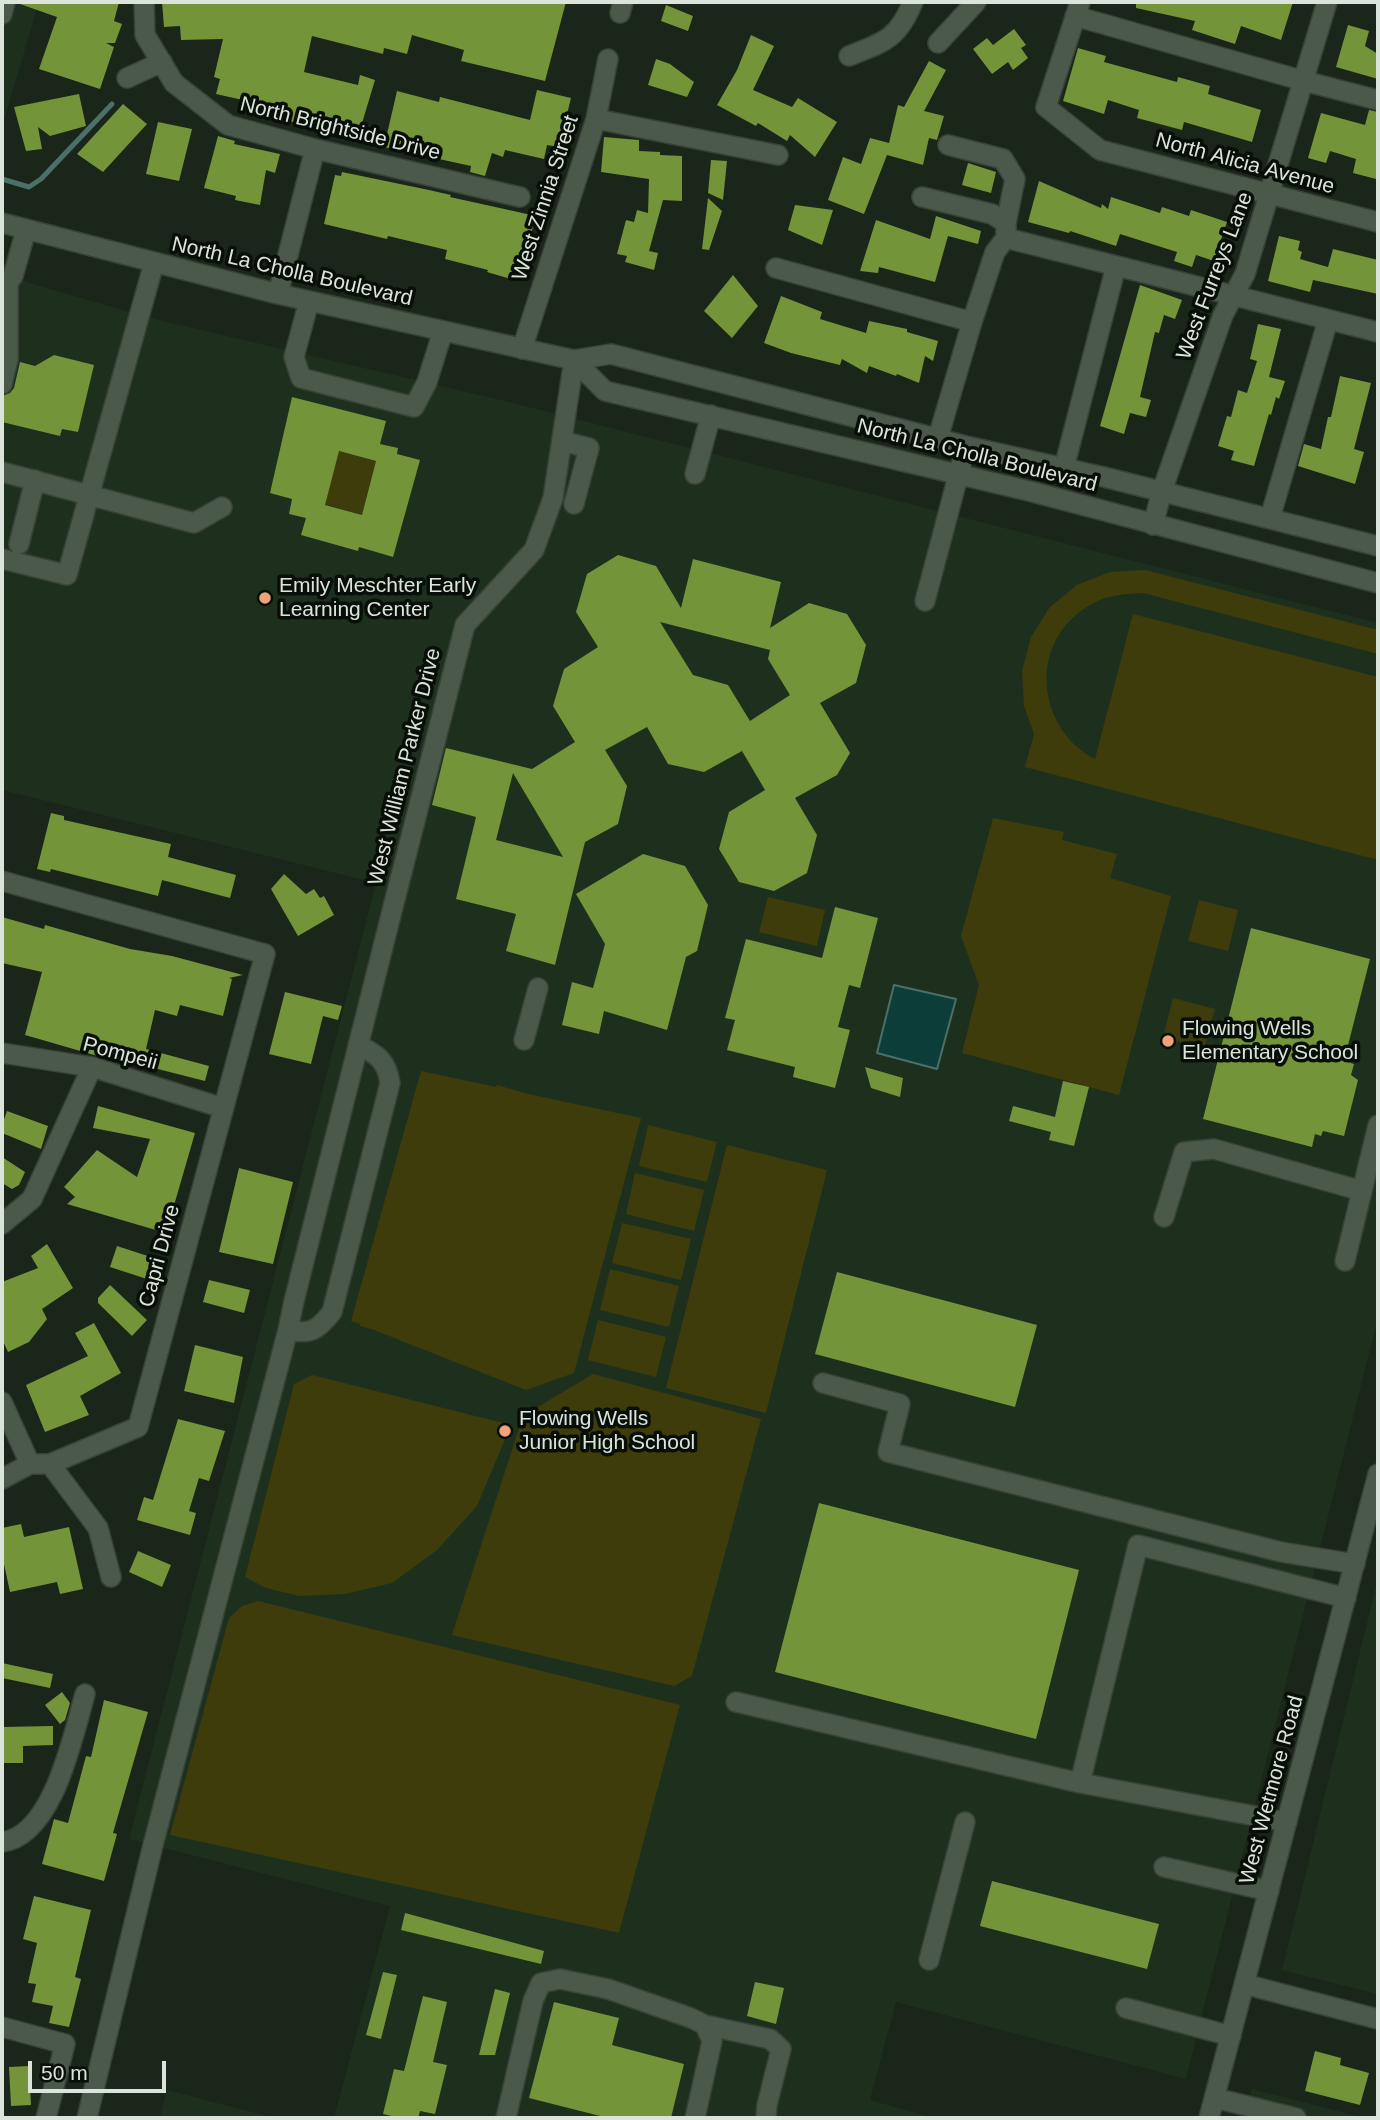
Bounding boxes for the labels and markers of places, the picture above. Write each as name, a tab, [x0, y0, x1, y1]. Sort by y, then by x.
place label: Emily Meschter Early Learning Center	[279, 573, 476, 623]
marker: Emily Meschter Early Learning Center	[257, 590, 273, 606]
place label: Flowing Wells Elementary School	[1182, 1016, 1358, 1066]
marker: Flowing Wells Elementary School	[1160, 1033, 1176, 1049]
place label: Flowing Wells Junior High School	[519, 1406, 695, 1456]
marker: Flowing Wells Junior High School	[497, 1423, 513, 1439]

